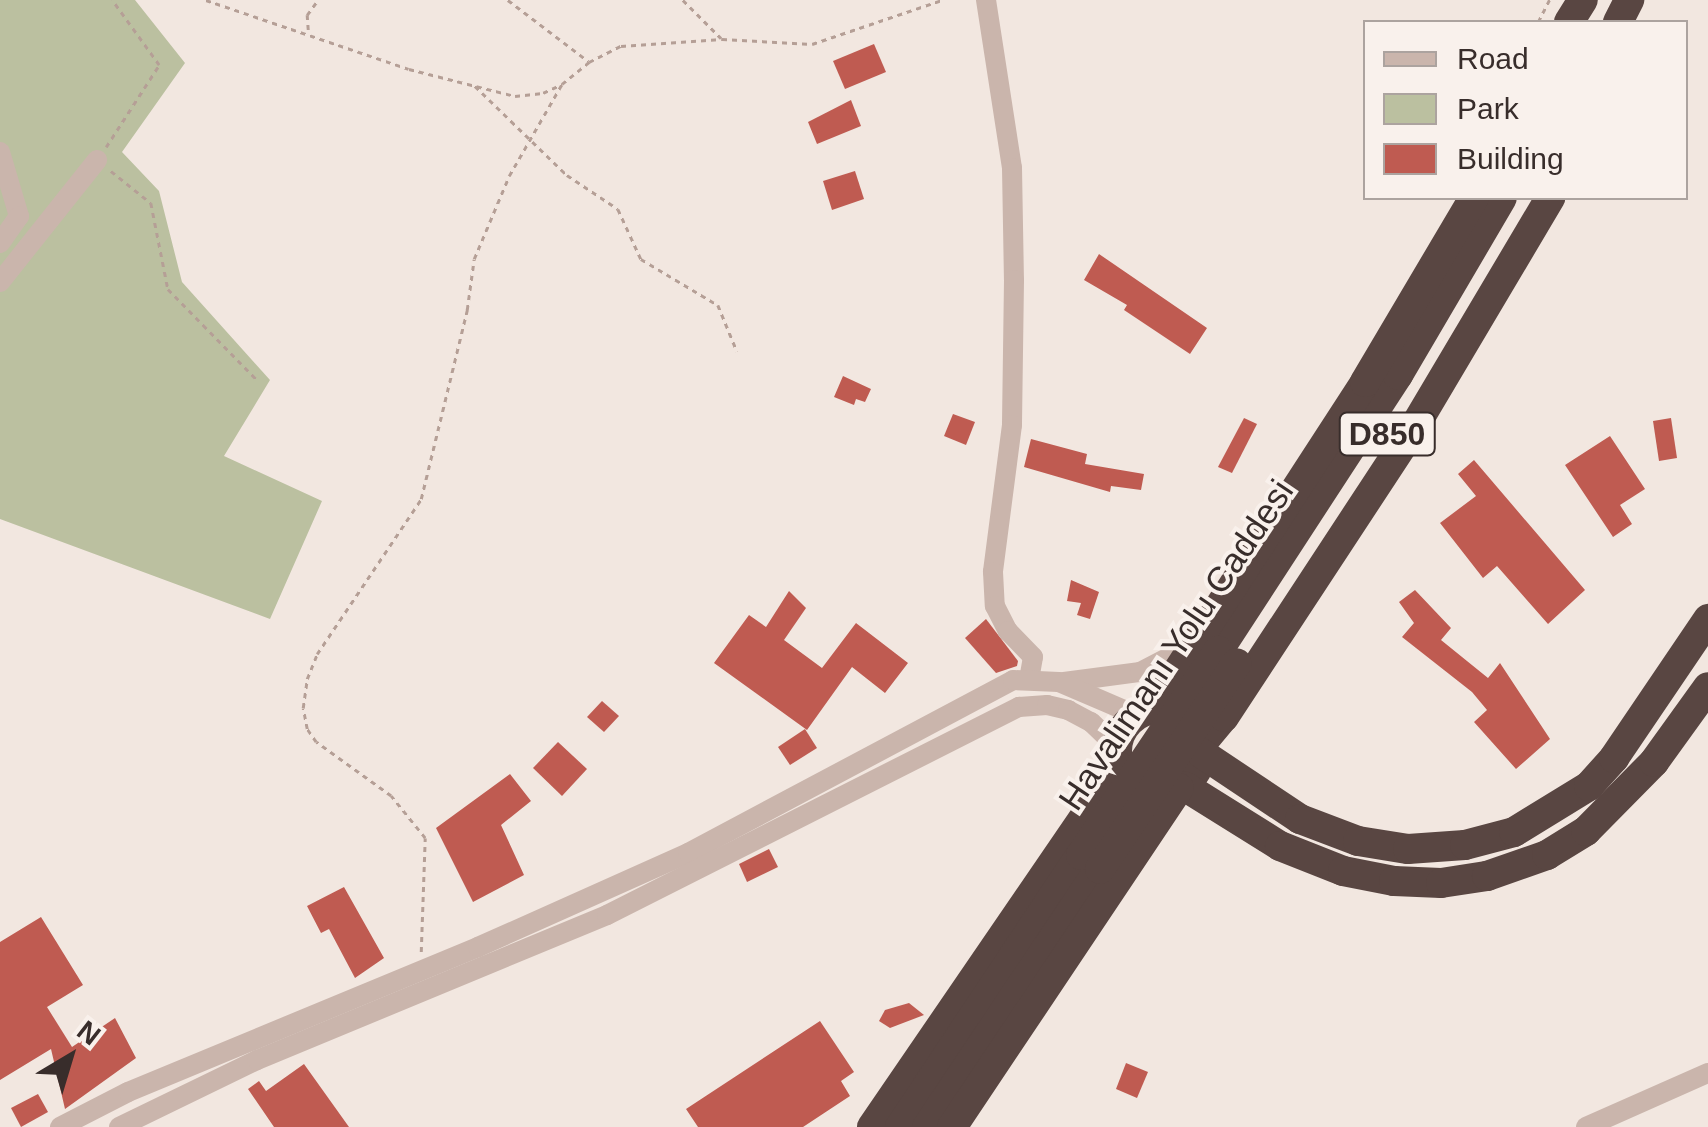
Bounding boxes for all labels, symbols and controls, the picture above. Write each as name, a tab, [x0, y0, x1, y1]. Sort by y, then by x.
legend	[1363, 20, 1688, 200]
text: Road	[1457, 42, 1529, 75]
text: Park	[1457, 92, 1519, 125]
text: Building	[1457, 142, 1564, 175]
road number: D850	[1337, 407, 1437, 461]
street label: Havalimanı Yolu Caddesi	[1050, 472, 1302, 818]
north arrow	[20, 1007, 120, 1107]
text: N	[71, 1015, 106, 1051]

